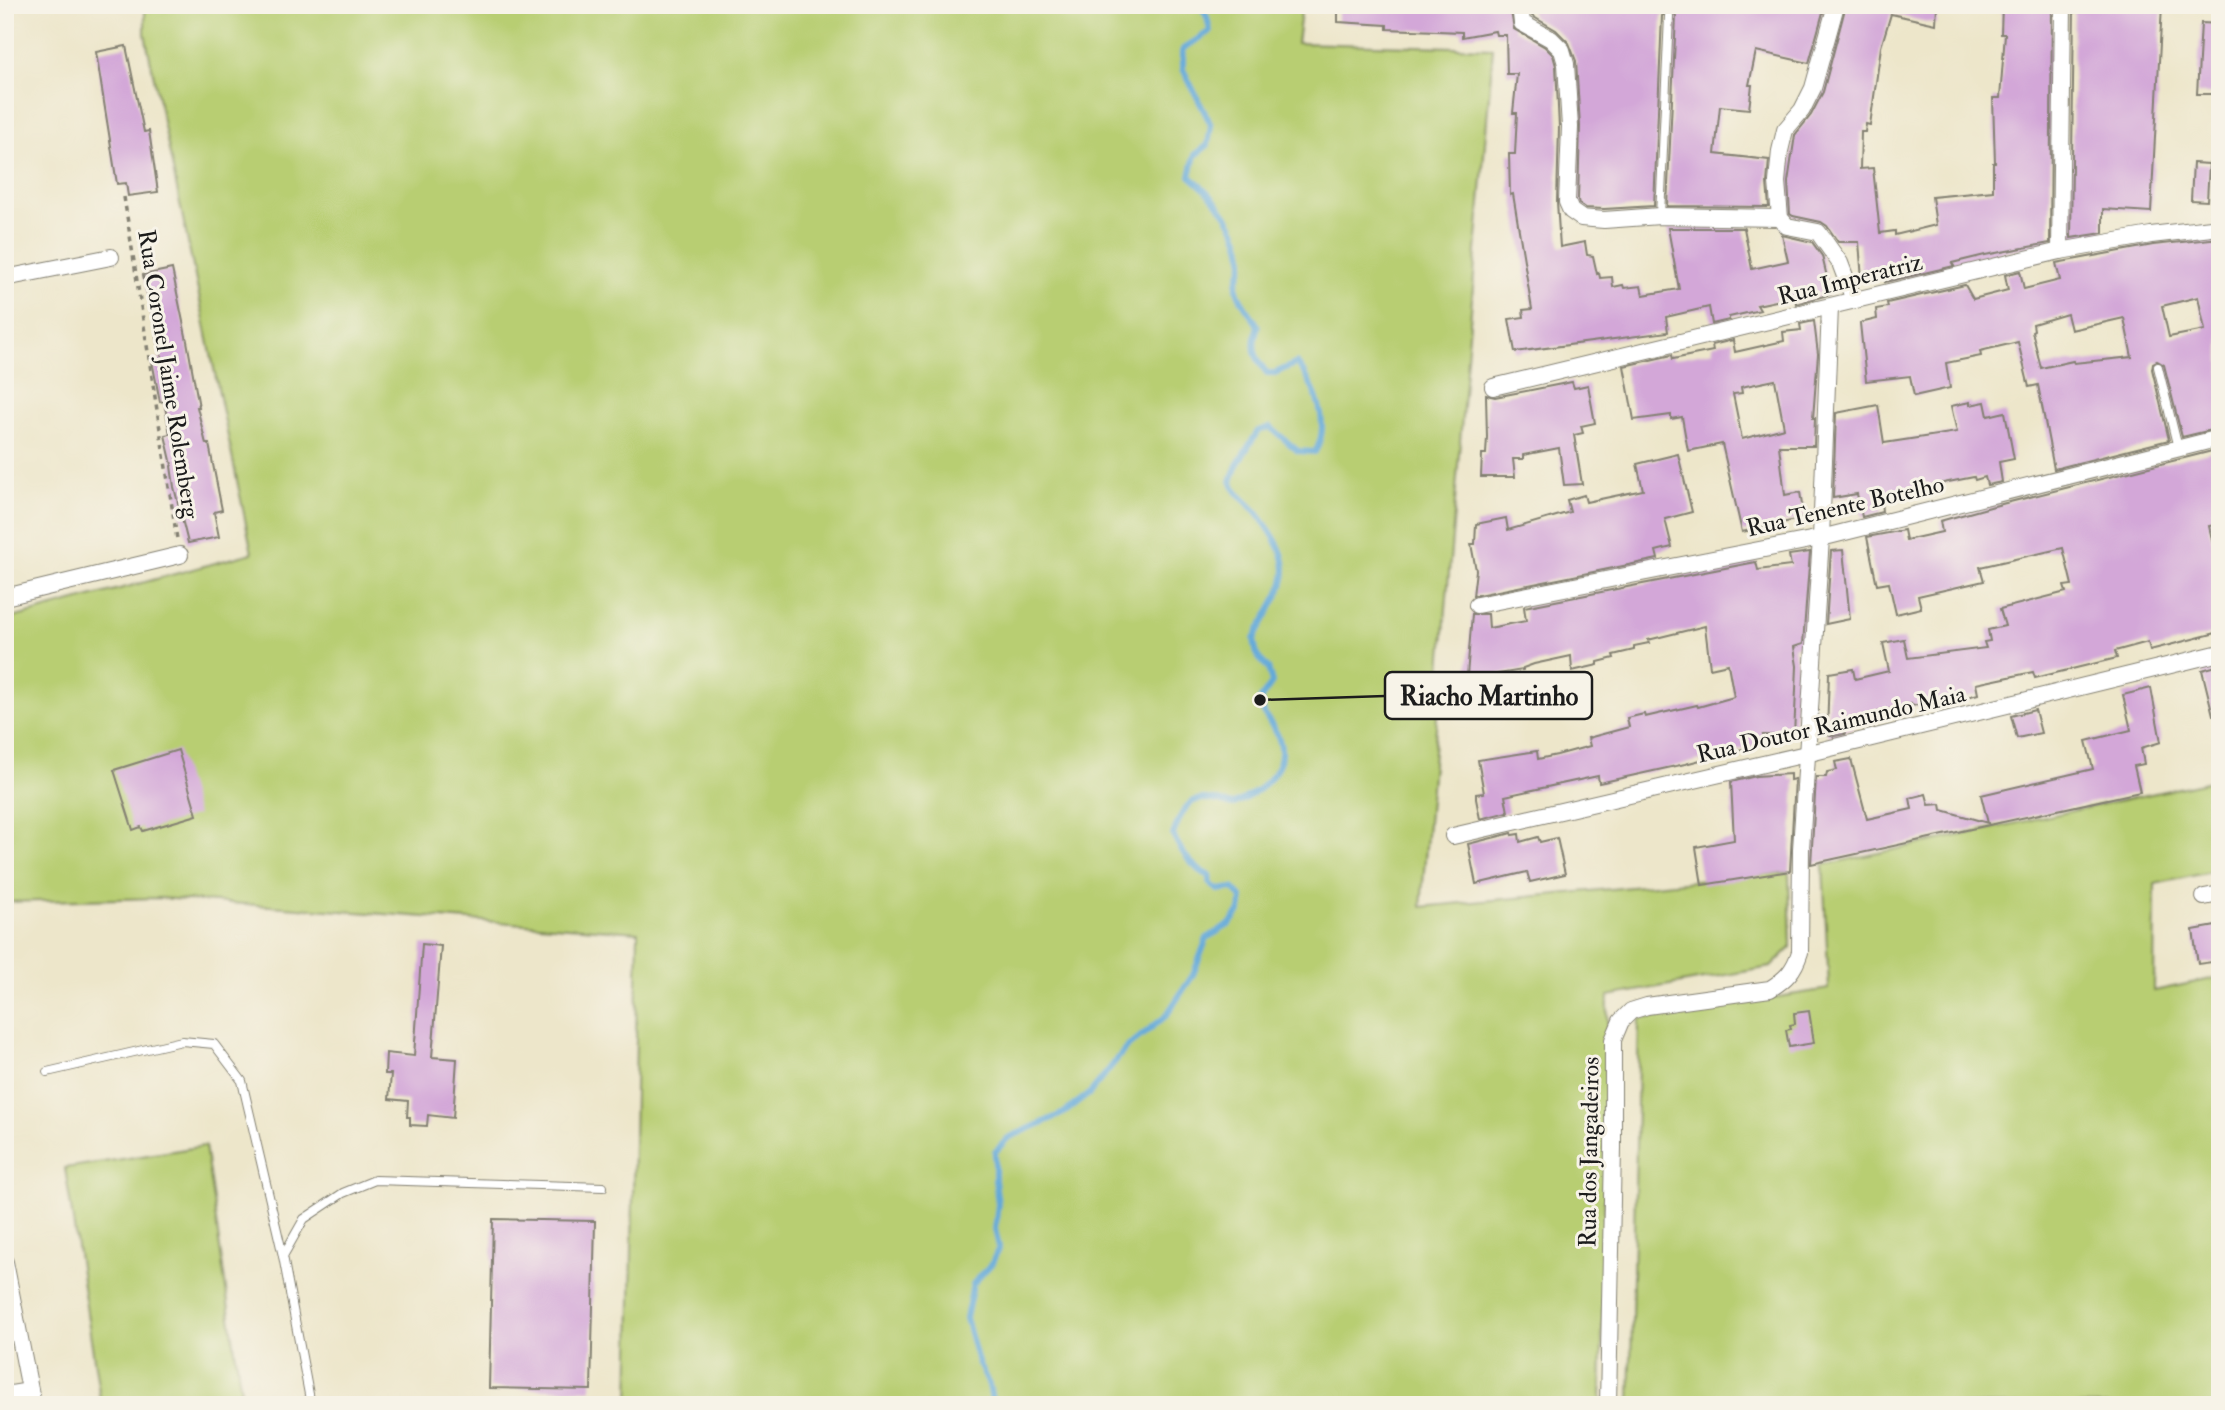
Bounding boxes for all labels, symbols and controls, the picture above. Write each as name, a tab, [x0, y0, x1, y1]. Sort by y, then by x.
street label: Rua Coronel Jaime Rolemberg	[130, 227, 207, 522]
street label: Rua Imperatriz	[1774, 246, 1926, 312]
street label: Rua Tenente Botelho	[1743, 469, 1947, 544]
callout: Riacho Martinho	[1385, 672, 1592, 719]
street label: Rua Doutor Raimundo Maia	[1694, 678, 1970, 771]
text: Riacho Martinho	[1400, 681, 1579, 713]
street label: Rua dos Jangadeiros	[1572, 1056, 1607, 1248]

